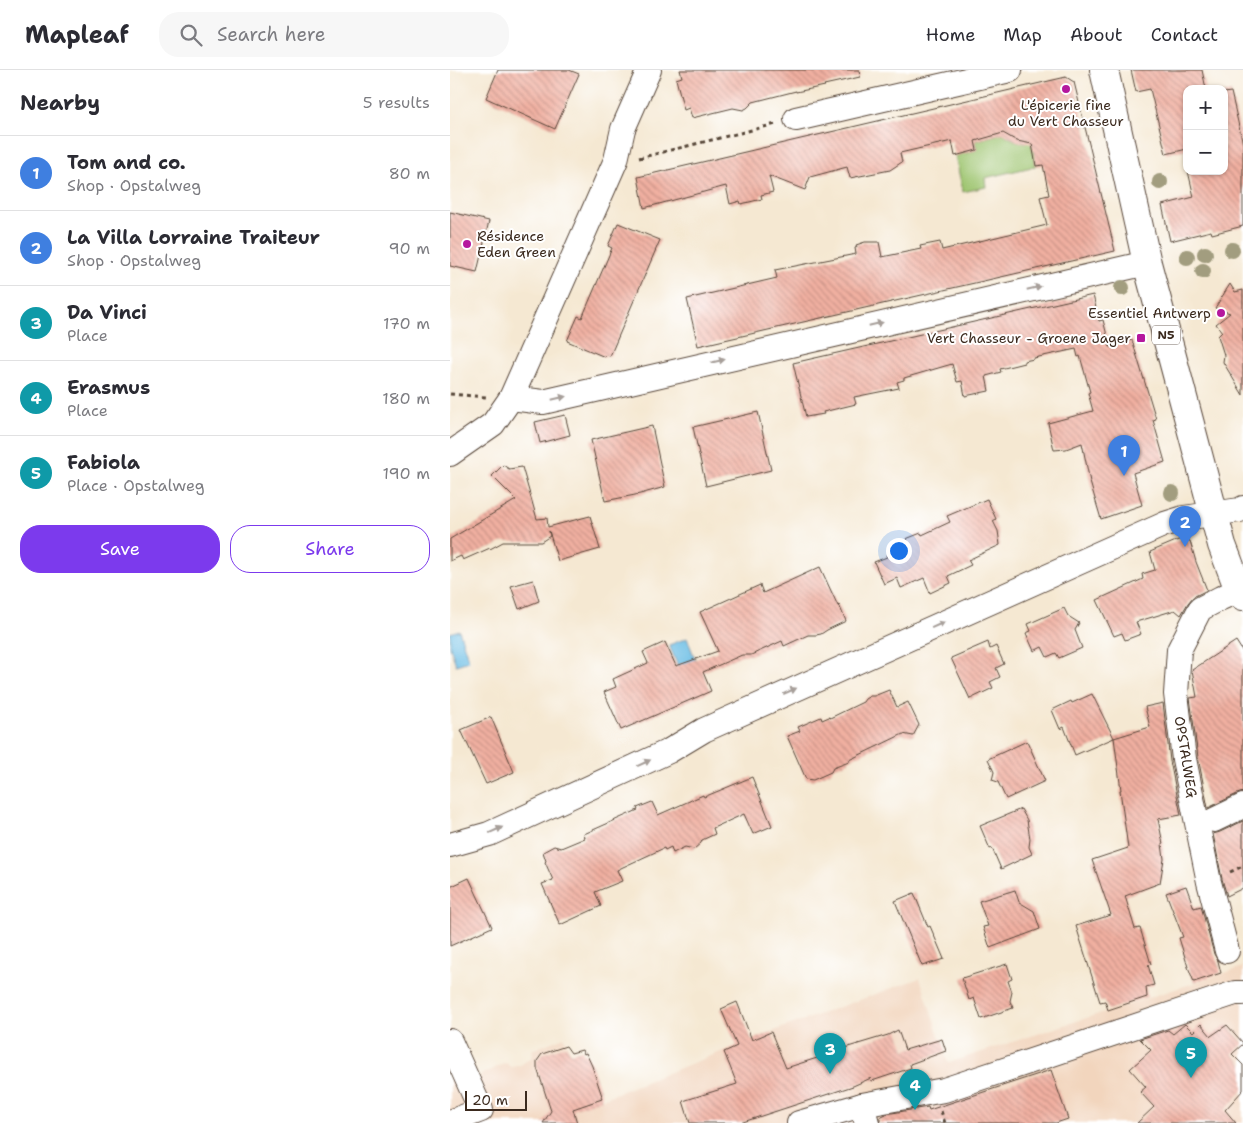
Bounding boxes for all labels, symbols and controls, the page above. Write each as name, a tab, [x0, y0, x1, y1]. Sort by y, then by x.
search box	[159, 12, 509, 57]
text: Mapleaf	[25, 19, 129, 51]
icon: search	[177, 21, 205, 49]
text: Search here	[217, 22, 325, 47]
text: Home	[926, 23, 975, 47]
text: Map	[1003, 23, 1042, 47]
text: About	[1070, 23, 1123, 47]
text: Contact	[1151, 23, 1218, 47]
marker: L'épicerie fine du Vert Chasseur	[1060, 83, 1072, 95]
map controls	[1183, 85, 1228, 175]
button: +	[1183, 85, 1228, 130]
text: Nearby	[20, 89, 100, 117]
text: 5 results	[363, 92, 430, 113]
place label: L'épicerie fine du Vert Chasseur	[1008, 96, 1124, 130]
button: −	[1183, 130, 1228, 175]
text: Tom and co.	[67, 150, 186, 175]
text: 1	[32, 163, 40, 184]
text: 80 m	[389, 163, 430, 184]
text: Shop · Opstalweg	[67, 175, 201, 196]
text: La Villa Lorraine Traiteur	[67, 225, 320, 250]
place label: Résidence Eden Green	[477, 227, 556, 261]
text: 2	[30, 238, 42, 259]
text: 90 m	[389, 238, 430, 259]
marker: Résidence Eden Green	[461, 238, 473, 250]
text: Shop · Opstalweg	[67, 250, 201, 271]
one-way arrow	[1027, 284, 1042, 292]
text: Da Vinci	[67, 300, 147, 325]
place label: Essentiel Antwerp	[1088, 304, 1211, 322]
marker: Essentiel Antwerp	[1215, 307, 1227, 319]
text: 3	[30, 313, 42, 334]
text: 170 m	[383, 313, 430, 334]
one-way arrow	[868, 320, 883, 328]
text: Place	[67, 325, 108, 346]
road number: N5	[1152, 326, 1180, 344]
place label: Vert Chasseur - Groene Jager	[927, 329, 1131, 347]
marker: Vert Chasseur - Groene Jager	[1135, 332, 1147, 344]
one-way arrow	[710, 357, 725, 365]
text: Erasmus	[67, 375, 150, 400]
text: 4	[30, 388, 42, 409]
text: 180 m	[382, 388, 430, 409]
one-way arrow	[552, 394, 567, 402]
text: Place	[67, 400, 108, 421]
pin: 1	[1108, 435, 1140, 476]
text: Fabiola	[67, 450, 140, 475]
text: 5	[31, 463, 41, 484]
text: 190 m	[383, 463, 430, 484]
text: Place · Opstalweg	[67, 475, 205, 496]
pin: 2	[1169, 506, 1201, 547]
button: Save	[20, 525, 220, 573]
button: Share	[230, 525, 430, 573]
your location	[886, 538, 912, 564]
one-way arrow	[931, 621, 945, 629]
one-way arrow	[783, 687, 797, 695]
street label: OPSTALWEG	[1171, 715, 1201, 800]
one-way arrow	[637, 758, 651, 766]
one-way arrow	[489, 826, 503, 834]
pin: 3	[814, 1033, 846, 1074]
pin: 5	[1175, 1037, 1207, 1078]
pin: 4	[899, 1069, 931, 1110]
scale bar	[465, 1088, 528, 1111]
text: 20 m	[472, 1091, 508, 1109]

